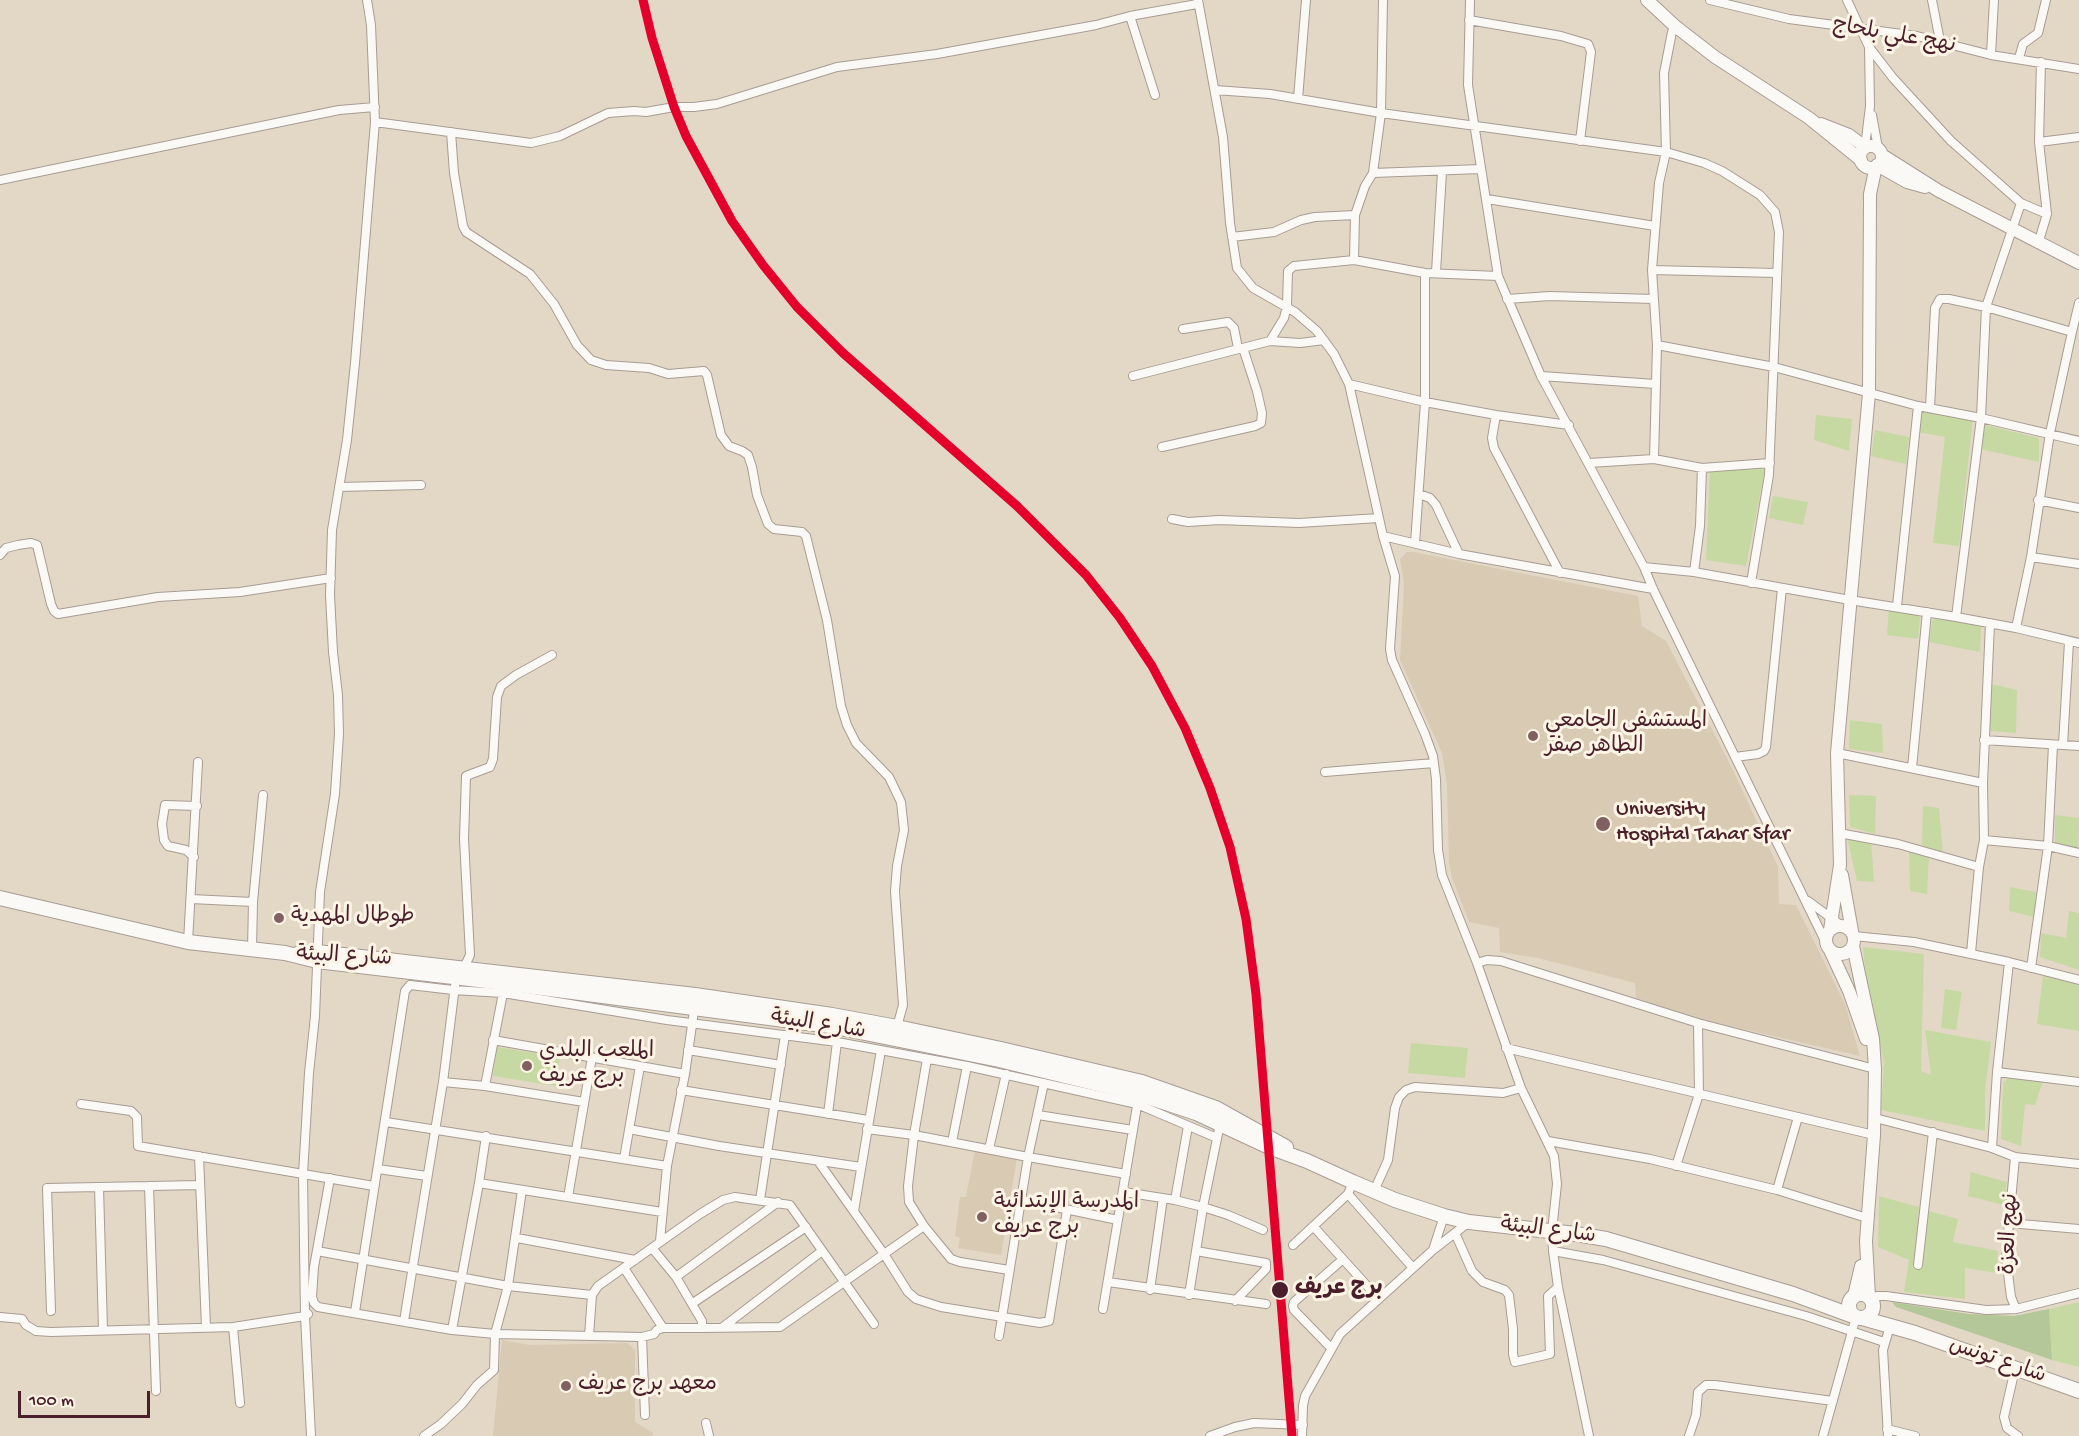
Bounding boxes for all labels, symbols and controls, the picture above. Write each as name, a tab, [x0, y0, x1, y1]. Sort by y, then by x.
street label: نهج علي بلحاج	[1830, 13, 1958, 61]
place label: المستشفى الجامعي الطاهر صفر	[1545, 710, 1707, 762]
marker: المستشفى الجامعي الطاهر صفر	[1526, 729, 1540, 743]
place label: University Hospital Tahar Sfar	[1616, 798, 1790, 849]
marker: University Hospital Tahar Sfar	[1594, 815, 1612, 833]
place label: طوطال المهدية	[291, 905, 414, 931]
marker: طوطال المهدية	[272, 911, 286, 925]
street label: شارع البيئة	[295, 942, 393, 974]
street label: شارع البيئة	[769, 1005, 867, 1047]
place label: الملعب البلدي برج عريف	[539, 1040, 654, 1092]
marker: الملعب البلدي برج عريف	[520, 1059, 534, 1073]
place label: المدرسة الإبتدائية برج عريف	[994, 1191, 1139, 1242]
street label: نهج العزة	[1996, 1193, 2026, 1275]
marker: المدرسة الإبتدائية برج عريف	[975, 1210, 989, 1224]
street label: شارع البيئة	[1499, 1213, 1597, 1251]
place label: برج عريف	[1295, 1277, 1383, 1303]
marker: برج عريف	[1270, 1280, 1290, 1300]
street label: شارع تونس	[1945, 1333, 2049, 1391]
place label: معهد برج عريف	[578, 1373, 717, 1399]
scale bar	[21, 1379, 153, 1417]
marker: معهد برج عريف	[559, 1379, 573, 1393]
text: 100 m	[29, 1391, 74, 1412]

